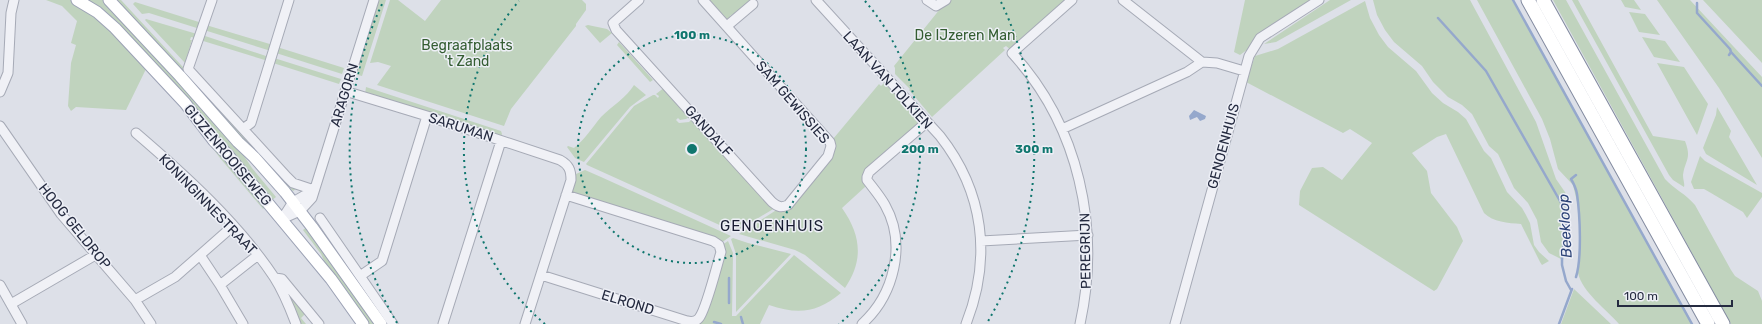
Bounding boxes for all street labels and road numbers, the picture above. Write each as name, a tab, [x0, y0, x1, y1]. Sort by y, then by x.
street label: LAAN VAN TOLKIEN	[839, 28, 936, 133]
street label: SAM GEWISSIES	[752, 58, 833, 147]
street label: ARAGORN	[327, 61, 362, 129]
street label: GIJZENROOISEWEG	[180, 101, 275, 209]
street label: GENOENHUIS	[1204, 101, 1243, 191]
street label: GANDALF	[681, 102, 736, 161]
street label: SARUMAN	[426, 109, 495, 146]
street label: KONINGINNESTRAAT	[155, 150, 260, 258]
street label: HOOG GELDROP	[35, 180, 114, 273]
street label: PEREGRIJN	[1076, 213, 1095, 289]
street label: ELROND	[599, 286, 656, 319]

